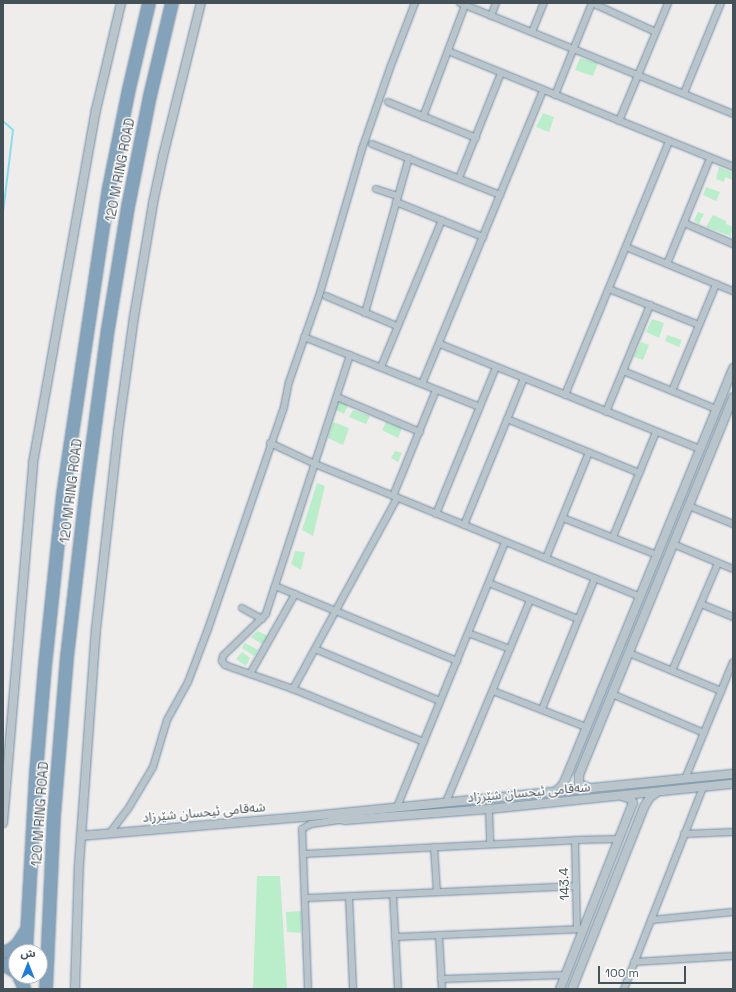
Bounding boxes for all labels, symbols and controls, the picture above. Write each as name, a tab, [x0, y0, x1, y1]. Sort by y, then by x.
street label: 120 M RING ROAD	[103, 117, 139, 223]
street label: 120 M RING ROAD	[58, 438, 86, 544]
street label: 120 M RING ROAD	[30, 761, 52, 867]
street label: شەقامی ئیحسان شێرزاد	[467, 780, 591, 806]
street label: شەقامی ئیحسان شێرزاد	[142, 800, 266, 826]
street label: 143.4	[557, 867, 573, 901]
north arrow	[8, 944, 48, 984]
text: ش	[20, 946, 36, 960]
scale bar	[600, 958, 688, 984]
text: 100 m	[605, 965, 639, 981]

